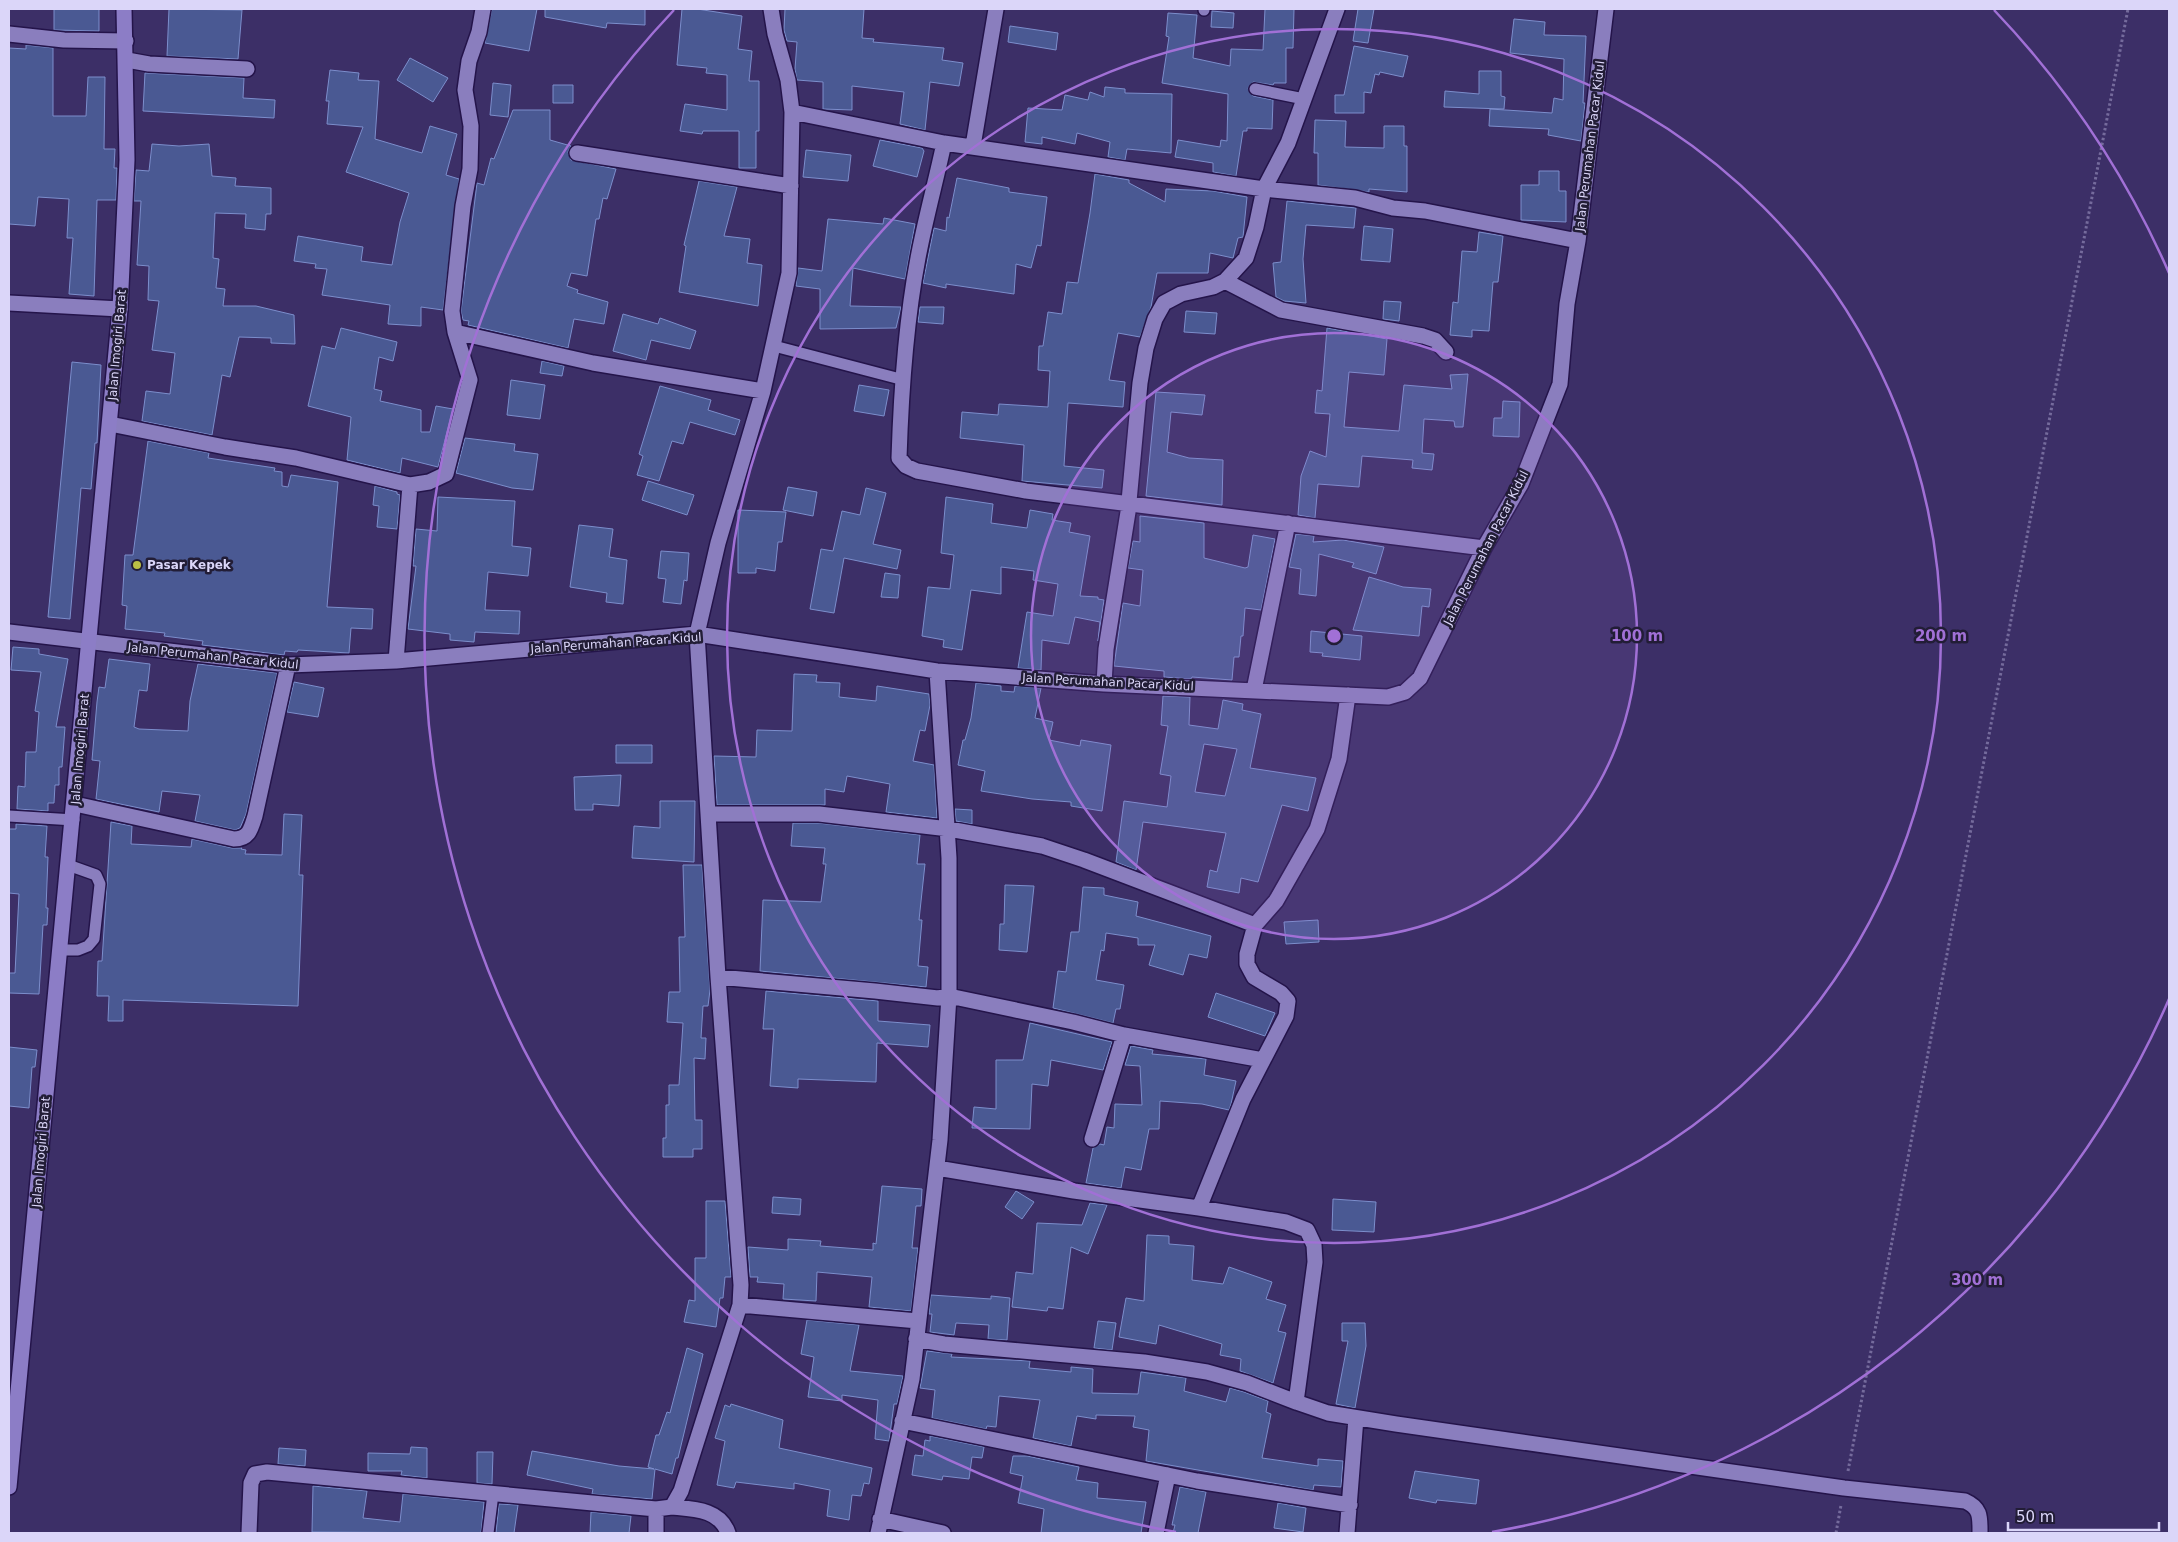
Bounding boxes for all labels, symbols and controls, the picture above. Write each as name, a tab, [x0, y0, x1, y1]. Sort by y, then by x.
street label: Jalan Perumahan Pacar Kidul	[1572, 60, 1607, 233]
street label: Jalan Imogiri Barat	[105, 289, 129, 402]
street label: Jalan Perumahan Pacar Kidul	[1440, 468, 1531, 629]
place label: Pasar Kepek	[147, 558, 232, 572]
marker: Pasar Kepek	[131, 559, 143, 571]
centre of rings	[1325, 627, 1343, 645]
text: 100 m	[1611, 627, 1663, 645]
text: 200 m	[1915, 627, 1967, 645]
street label: Jalan Perumahan Pacar Kidul	[529, 630, 702, 656]
street label: Jalan Perumahan Pacar Kidul	[126, 640, 299, 672]
street label: Jalan Perumahan Pacar Kidul	[1021, 670, 1194, 693]
street label: Jalan Imogiri Barat	[68, 693, 92, 806]
street label: Jalan Imogiri Barat	[29, 1096, 53, 1209]
text: 300 m	[1951, 1271, 2003, 1289]
scale bar	[2008, 1500, 2159, 1532]
text: 50 m	[2016, 1508, 2054, 1526]

